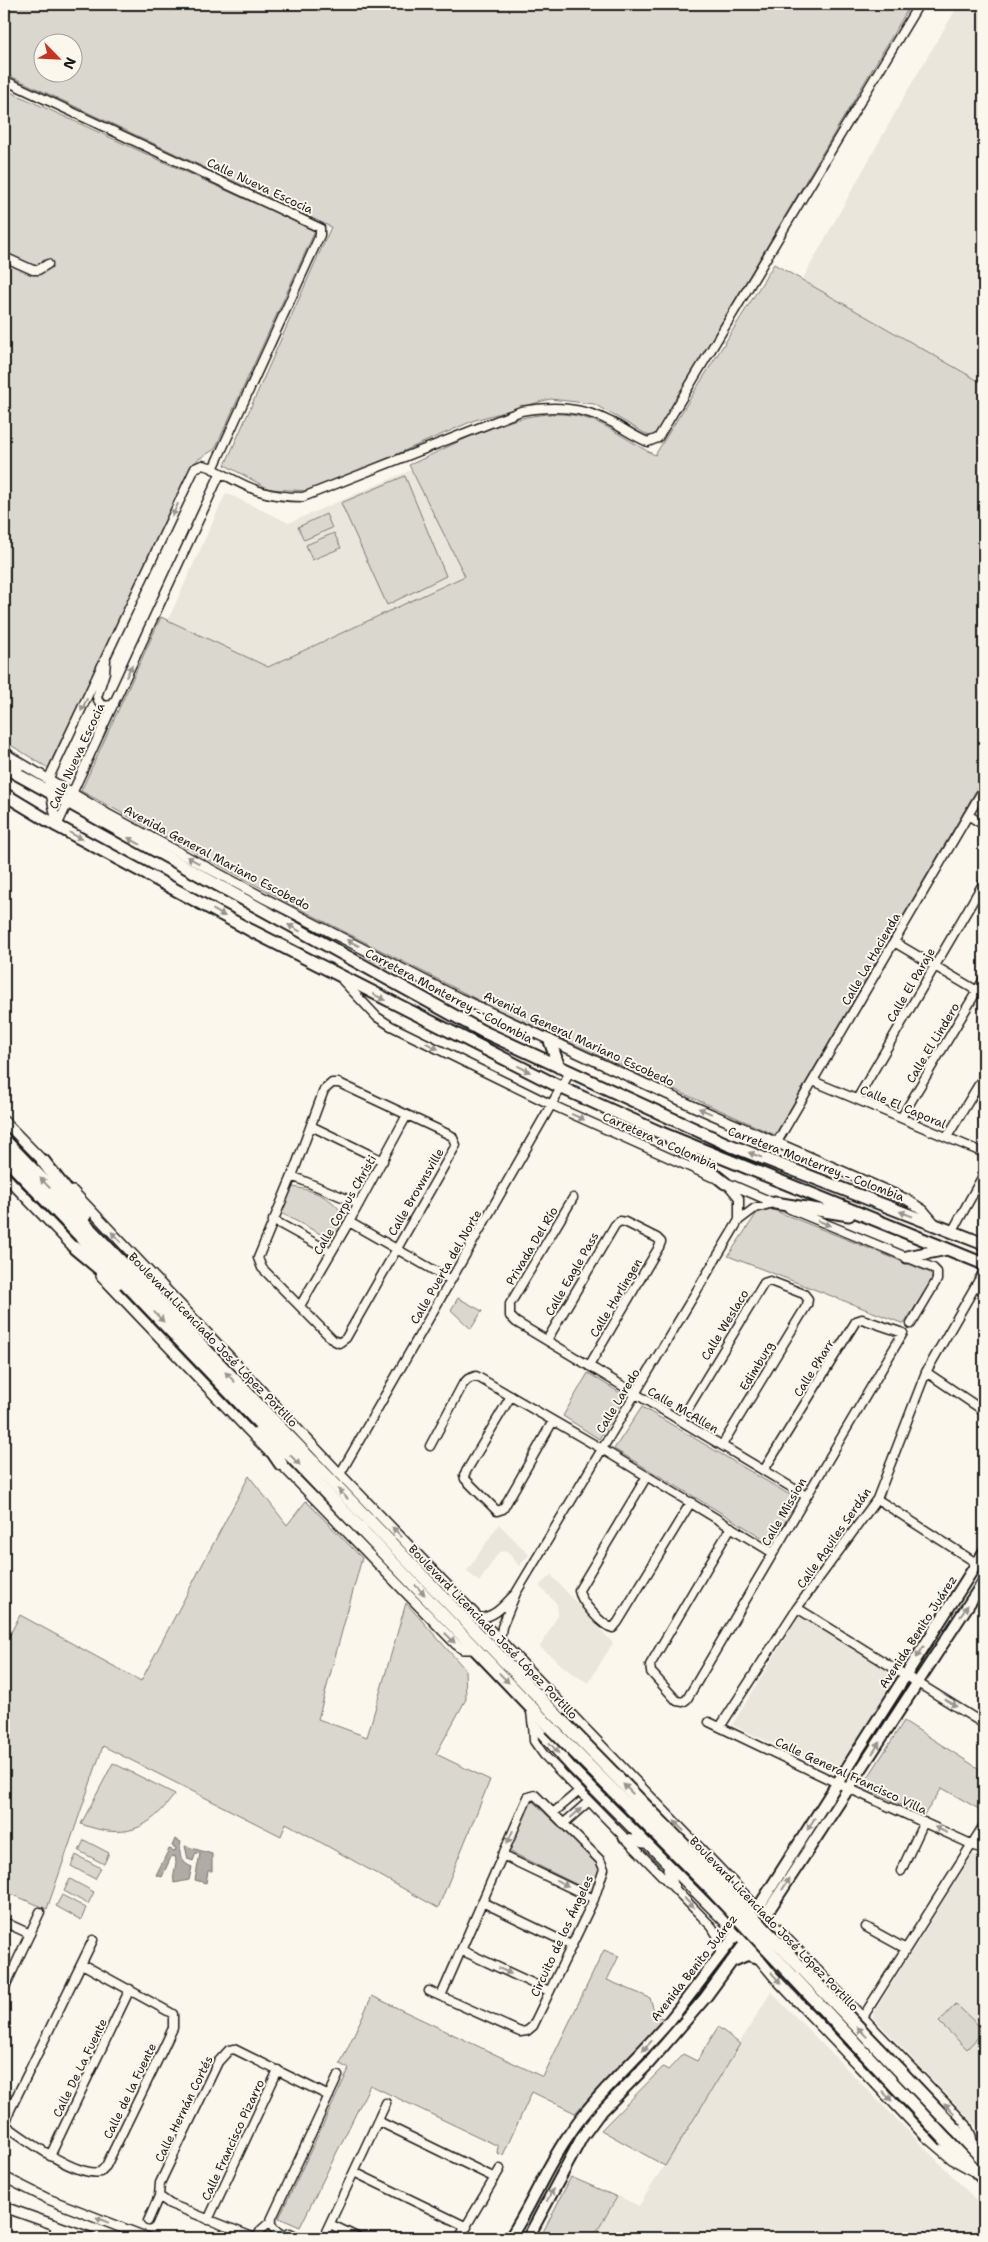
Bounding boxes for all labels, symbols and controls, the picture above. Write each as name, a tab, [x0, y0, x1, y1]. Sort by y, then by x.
north arrow	[32, 32, 82, 82]
text: N	[59, 55, 80, 72]
street label: Calle Nueva Escocia	[204, 154, 316, 218]
one-way arrow	[170, 503, 178, 517]
one-way arrow	[125, 664, 133, 678]
one-way arrow	[80, 697, 88, 712]
street label: Calle Nueva Escocia	[45, 700, 109, 812]
street label: Avenida General Mariano Escobedo	[121, 802, 313, 914]
one-way arrow	[69, 832, 83, 840]
one-way arrow	[127, 837, 141, 845]
one-way arrow	[186, 856, 200, 864]
one-way arrow	[212, 909, 227, 917]
street label: Calle La Hacienda	[838, 909, 904, 1008]
one-way arrow	[287, 924, 301, 933]
one-way arrow	[346, 939, 360, 947]
street label: Carretera Monterrey - Colombia	[362, 945, 536, 1047]
street label: Calle El Paraje	[883, 945, 939, 1025]
street label: Avenida General Mariano Escobedo	[481, 988, 677, 1090]
one-way arrow	[372, 993, 386, 1001]
street label: Calle El Lindero	[903, 1000, 963, 1086]
one-way arrow	[425, 1043, 439, 1051]
one-way arrow	[517, 1065, 531, 1073]
street label: Calle El Caporal	[857, 1082, 949, 1133]
one-way arrow	[698, 1107, 712, 1115]
street label: Carretera a Colombia	[600, 1108, 720, 1174]
one-way arrow	[571, 1113, 585, 1121]
street label: Carretera Monterrey - Colombia	[726, 1123, 907, 1205]
street label: Calle Brownsville	[384, 1145, 448, 1239]
one-way arrow	[747, 1151, 762, 1158]
street label: Calle Corpus Christi	[310, 1152, 380, 1258]
one-way arrow	[39, 1178, 51, 1190]
street label: Privada Del Río	[502, 1204, 562, 1288]
street label: Calle Puerta del Norte	[407, 1207, 485, 1327]
one-way arrow	[899, 1209, 913, 1217]
one-way arrow	[817, 1219, 832, 1227]
street label: Calle Eagle Pass	[541, 1229, 603, 1319]
one-way arrow	[110, 1232, 122, 1244]
street label: Boulevard Licenciado José López Portillo	[125, 1249, 301, 1431]
street label: Calle Harlingen	[586, 1256, 646, 1340]
street label: Calle Weslaco	[698, 1287, 752, 1363]
one-way arrow	[153, 1311, 165, 1323]
street label: Calle Pharr	[790, 1336, 838, 1400]
street label: Edimburg	[736, 1338, 778, 1394]
street label: Calle Laredo	[592, 1366, 644, 1436]
one-way arrow	[224, 1371, 236, 1383]
street label: Calle McAllen	[645, 1383, 721, 1437]
one-way arrow	[289, 1454, 301, 1466]
street label: Calle Mission	[758, 1475, 810, 1549]
street label: Calle Aquiles Serdán	[793, 1485, 875, 1591]
one-way arrow	[337, 1488, 349, 1500]
one-way arrow	[391, 1527, 403, 1539]
street label: Boulevard Licenciado José López Portillo	[405, 1541, 581, 1723]
street label: Avenida Benito Juárez	[875, 1573, 961, 1691]
one-way arrow	[414, 1583, 426, 1595]
one-way arrow	[960, 1605, 969, 1618]
one-way arrow	[444, 1632, 456, 1644]
one-way arrow	[916, 1646, 925, 1659]
one-way arrow	[498, 1672, 510, 1684]
one-way arrow	[944, 1699, 958, 1708]
street label: Calle General Francisco Villa	[772, 1734, 930, 1819]
one-way arrow	[548, 1741, 559, 1754]
one-way arrow	[871, 1741, 880, 1754]
one-way arrow	[622, 1783, 634, 1795]
one-way arrow	[569, 1807, 582, 1818]
one-way arrow	[806, 1817, 815, 1831]
one-way arrow	[673, 1821, 685, 1833]
one-way arrow	[934, 1826, 948, 1834]
one-way arrow	[506, 1830, 514, 1844]
street label: Boulevard Licenciado José López Portillo	[686, 1833, 862, 2015]
street label: Circuito de los Ángeles	[527, 1873, 597, 1999]
one-way arrow	[781, 1878, 791, 1891]
one-way arrow	[555, 1879, 569, 1887]
one-way arrow	[683, 1897, 695, 1909]
street label: Avenida Benito Juárez	[647, 1911, 741, 2025]
one-way arrow	[498, 1967, 512, 1975]
one-way arrow	[770, 1971, 781, 1984]
street label: Calle De La Fuente	[49, 2016, 111, 2120]
one-way arrow	[856, 2026, 868, 2038]
one-way arrow	[641, 2039, 653, 2051]
street label: Calle de la Fuente	[100, 2040, 160, 2142]
street label: Calle Hernán Cortés	[151, 2053, 217, 2165]
street label: Calle Francisco Pizarro	[198, 2077, 268, 2203]
one-way arrow	[881, 2090, 893, 2102]
one-way arrow	[943, 2102, 955, 2114]
one-way arrow	[546, 2188, 554, 2202]
one-way arrow	[95, 2216, 110, 2223]

